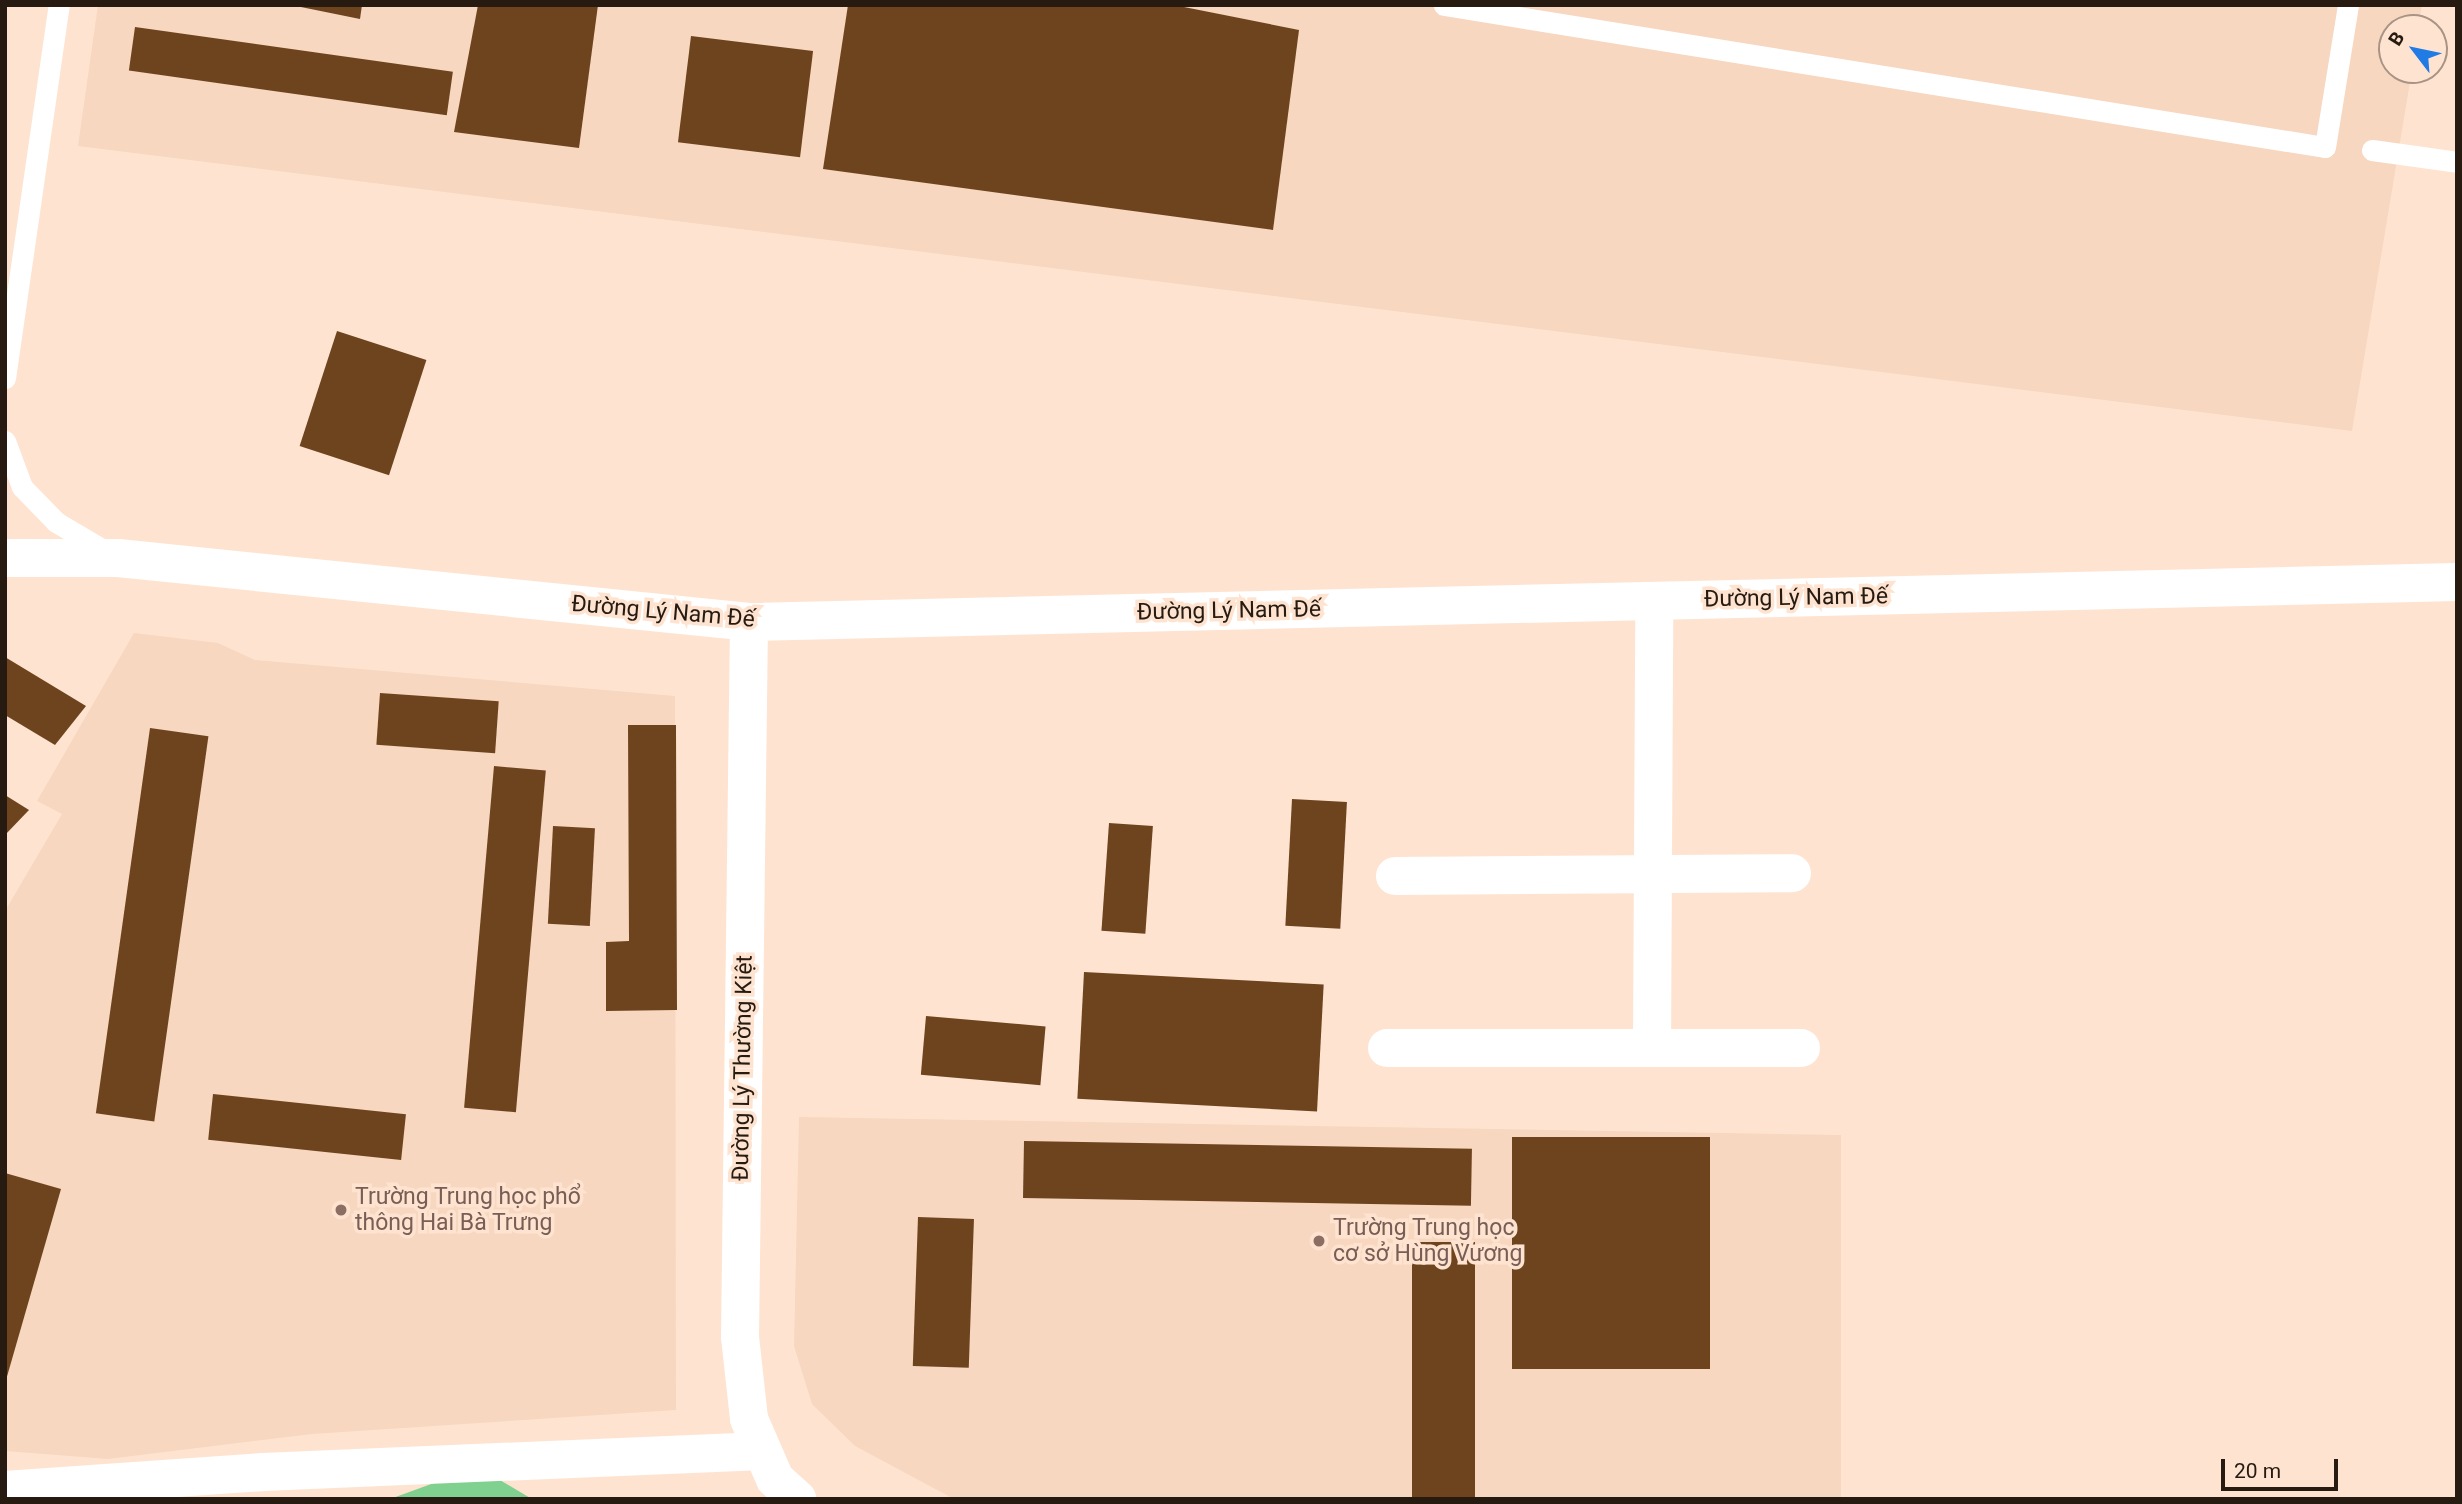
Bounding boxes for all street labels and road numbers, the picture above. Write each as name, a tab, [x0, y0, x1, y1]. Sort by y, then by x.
street label: Đường Lý Nam Đế	[1704, 583, 1888, 613]
street label: Đường Lý Nam Đế	[570, 590, 756, 634]
street label: Đường Lý Nam Đế	[1137, 596, 1321, 626]
street label: Đường Lý Thường Kiệt	[727, 955, 759, 1181]

